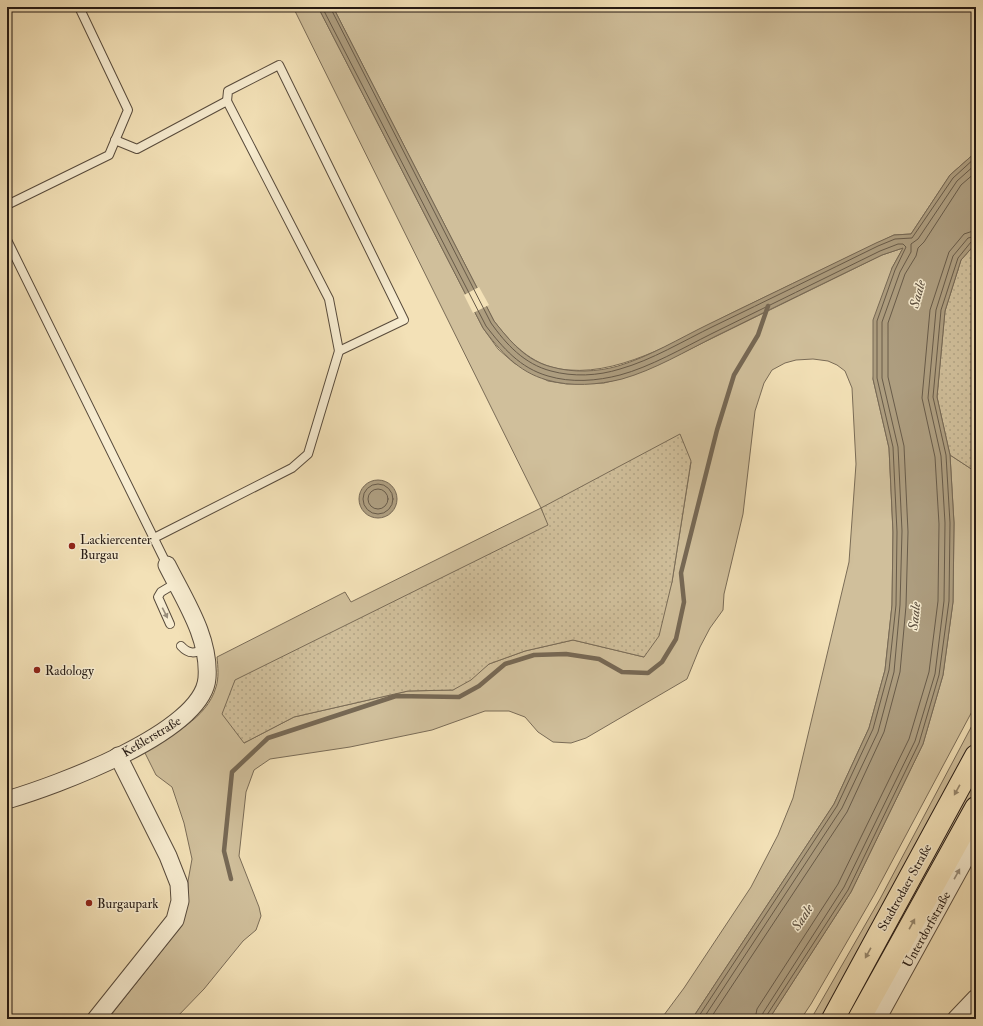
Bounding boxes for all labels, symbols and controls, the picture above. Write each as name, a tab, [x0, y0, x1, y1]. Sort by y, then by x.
water label: Saale	[905, 278, 929, 311]
place label: Lackiercenter Burgau	[80, 532, 152, 563]
marker: Lackiercenter Burgau	[67, 541, 77, 551]
water label: Saale	[904, 601, 924, 632]
one-way arrow	[161, 607, 168, 619]
place label: Radology	[45, 663, 94, 680]
marker: Radology	[32, 665, 42, 675]
street label: Keßlerstraße	[119, 713, 184, 761]
one-way arrow	[954, 784, 961, 796]
street label: Stadtrodaer Straße	[874, 841, 936, 934]
one-way arrow	[953, 869, 960, 880]
street label: Unterdorfstraße	[899, 888, 955, 970]
place label: Burgaupark	[97, 896, 159, 913]
marker: Burgaupark	[84, 898, 94, 908]
water label: Saale	[787, 900, 817, 935]
one-way arrow	[909, 918, 916, 929]
one-way arrow	[865, 948, 871, 959]

